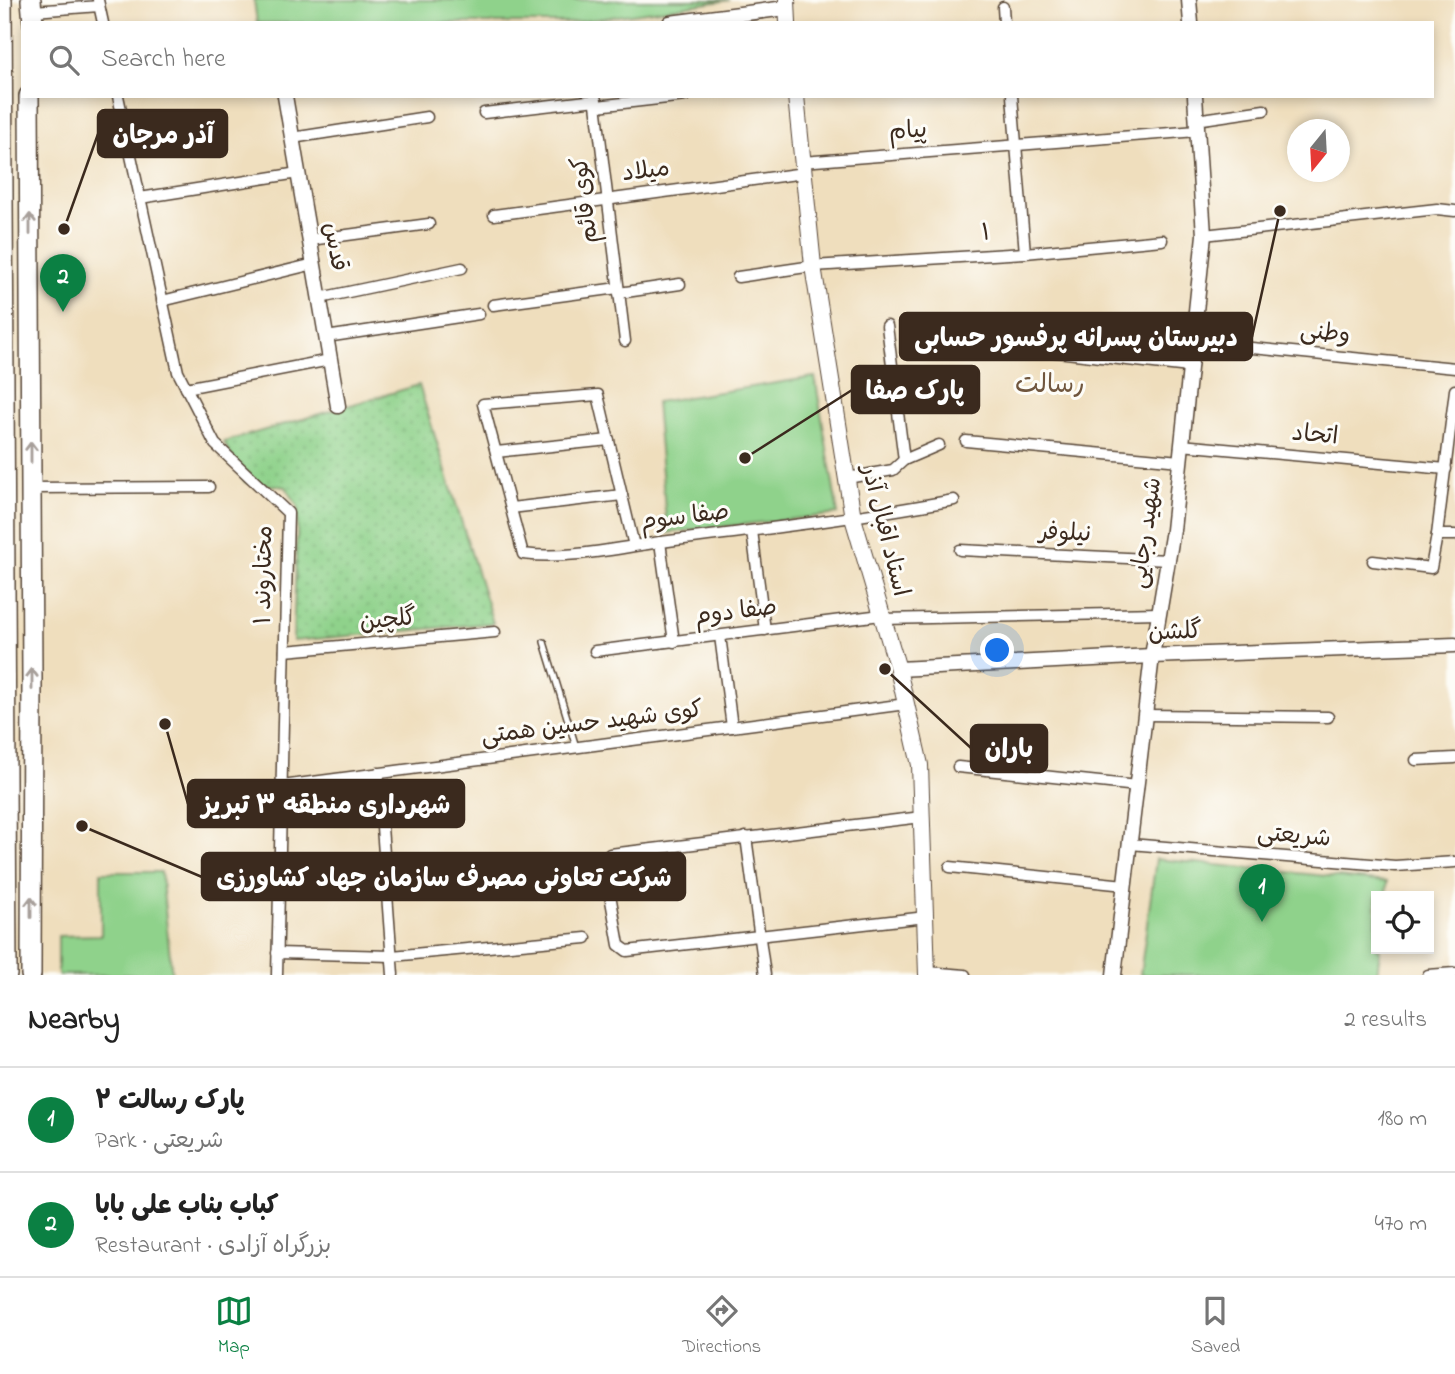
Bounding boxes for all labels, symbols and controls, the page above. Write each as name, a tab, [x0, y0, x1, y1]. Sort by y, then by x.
search box	[21, 21, 1434, 98]
icon: search	[45, 41, 83, 79]
text: Search here	[101, 41, 226, 79]
callout: آذر مرجان	[98, 110, 227, 157]
street label: پیام	[888, 113, 928, 151]
text: آذر مرجان	[112, 118, 216, 156]
north arrow	[1287, 119, 1350, 182]
street label: میلاد	[620, 152, 672, 192]
street label: کوی قائم	[563, 155, 609, 245]
one-way arrow	[23, 213, 37, 236]
street label: ۱	[980, 216, 992, 252]
street label: قدس	[312, 220, 356, 274]
pin: 2	[40, 254, 86, 312]
callout: دبیرستان پسرانه پرفسور حسابی	[900, 313, 1252, 360]
street label: وطنی	[1298, 314, 1352, 354]
text: دبیرستان پسرانه پرفسور حسابی	[914, 321, 1238, 359]
callout: پارک صفا	[852, 366, 979, 413]
district label: رسالت	[1015, 367, 1085, 405]
text: پارک صفا	[866, 374, 965, 412]
street label: اتحاد	[1290, 417, 1340, 455]
one-way arrow	[24, 441, 38, 464]
street label: استاد اقبال آذر	[850, 460, 917, 601]
street label: شهید رجایی	[1122, 475, 1172, 591]
street label: صفا سوم	[639, 495, 731, 541]
street label: نیلوفر	[1036, 515, 1092, 553]
street label: مختاروند ۱	[247, 525, 283, 625]
street label: صفا دوم	[693, 591, 779, 635]
street label: گلچین	[358, 601, 418, 641]
street label: گلشن	[1148, 615, 1202, 651]
your location	[980, 633, 1014, 667]
one-way arrow	[25, 668, 39, 691]
street label: کوی شهید حسین همتی	[479, 693, 705, 755]
callout: باران	[971, 725, 1047, 772]
text: باران	[985, 732, 1033, 770]
callout: شهرداری منطقه ۳ تبریز	[188, 780, 464, 827]
text: شهرداری منطقه ۳ تبریز	[199, 788, 450, 826]
street label: شریعتی	[1256, 816, 1332, 858]
callout: شرکت تعاونی مصرف سازمان جهاد کشاورزی	[202, 853, 685, 900]
text: شرکت تعاونی مصرف سازمان جهاد کشاورزی	[216, 861, 672, 899]
pin: 1	[1239, 864, 1285, 922]
map controls	[1371, 891, 1434, 954]
button: locate	[1371, 891, 1434, 954]
one-way arrow	[24, 896, 38, 919]
text: Nearby	[28, 999, 120, 1043]
text: 2 results	[1344, 1004, 1427, 1037]
text: پارک رسالت ۲	[95, 1083, 244, 1121]
text: 1	[47, 1103, 55, 1136]
text: 180 m	[1378, 1103, 1427, 1136]
text: Park · شریعتی	[95, 1125, 224, 1158]
text: کباب بناب علی بابا	[95, 1188, 279, 1226]
text: 2	[45, 1208, 57, 1241]
text: 470 m	[1375, 1208, 1427, 1241]
text: Restaurant · بزرگراه آزادی	[95, 1230, 331, 1263]
tab: Map	[215, 1292, 253, 1361]
tab: Directions	[682, 1292, 761, 1361]
tab: Saved	[1191, 1292, 1240, 1361]

